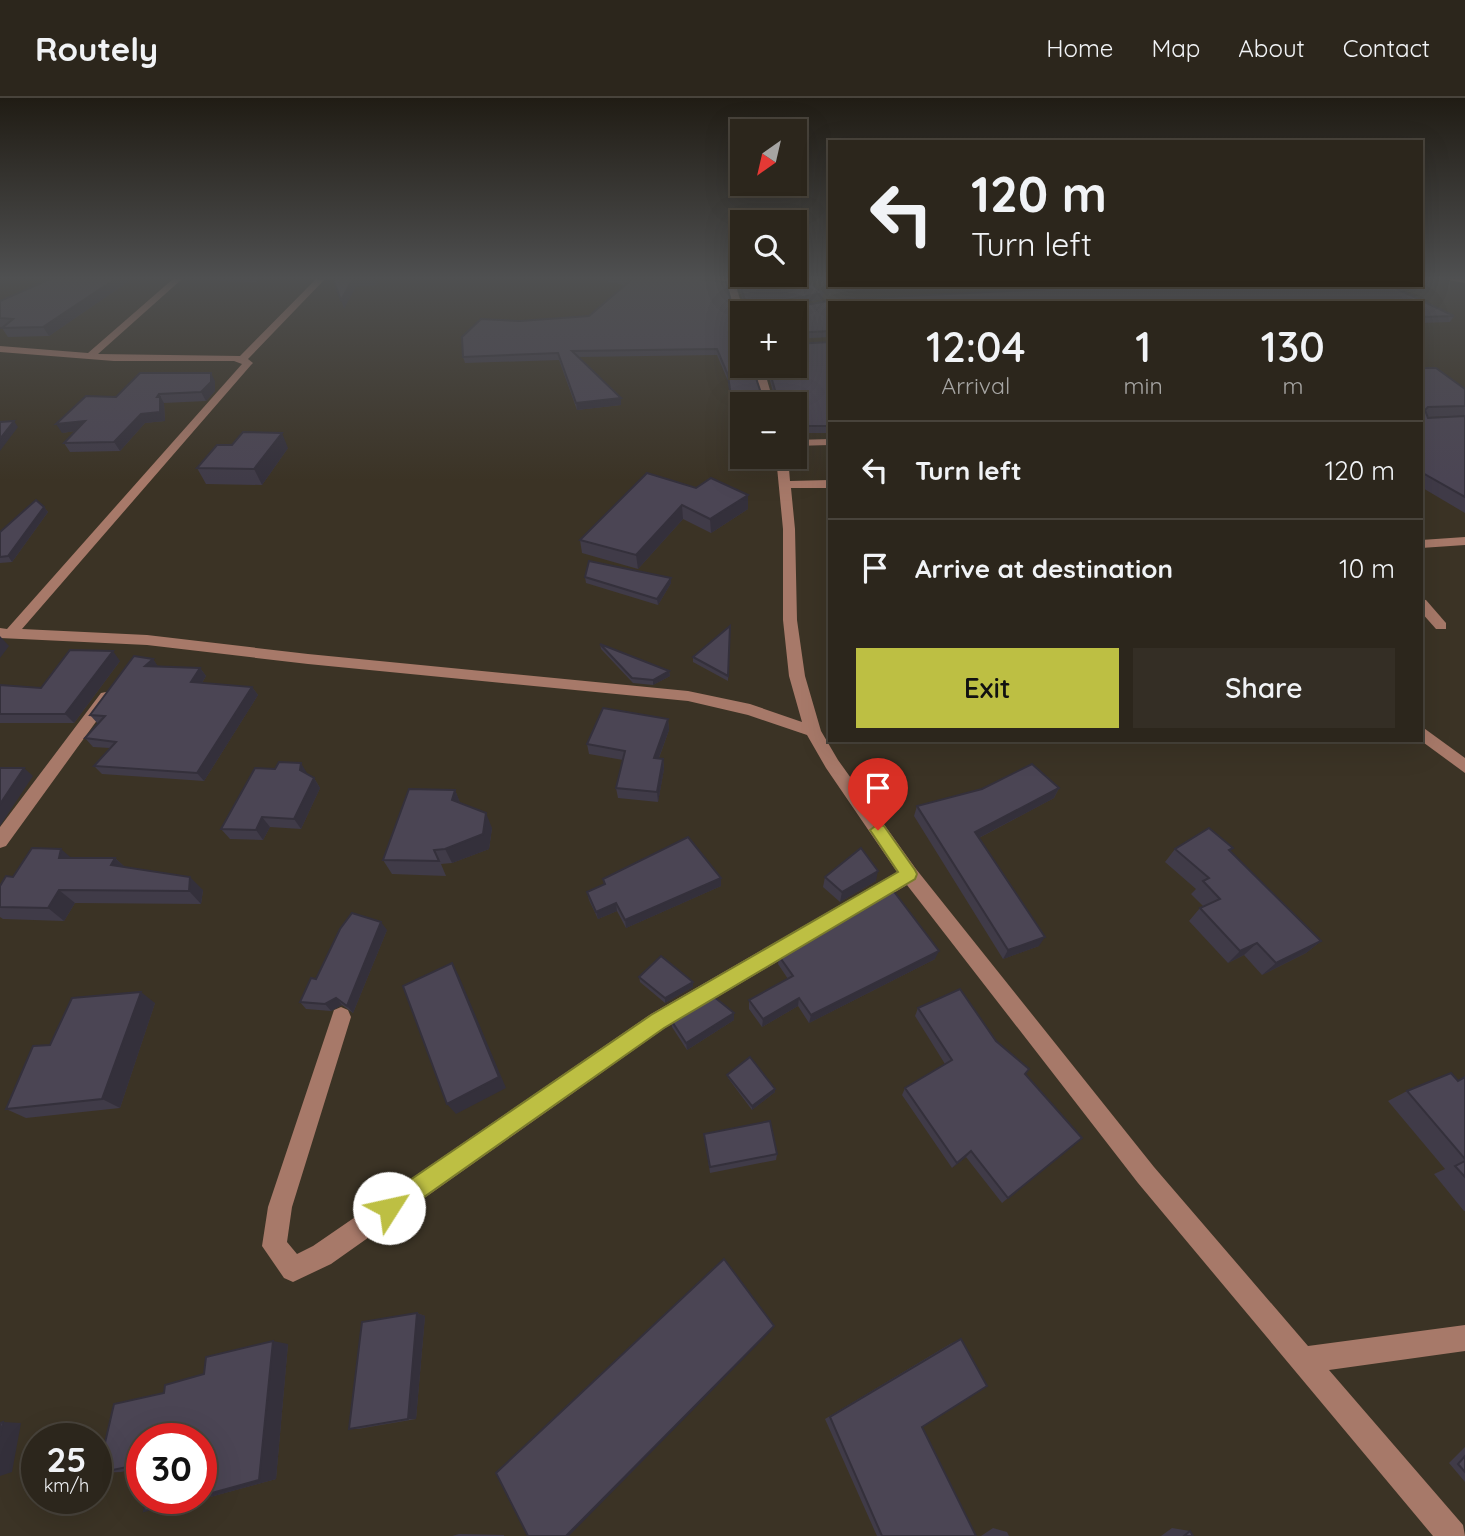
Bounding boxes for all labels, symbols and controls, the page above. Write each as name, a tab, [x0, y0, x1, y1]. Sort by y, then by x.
text: Routely	[35, 28, 158, 69]
text: Home	[1046, 33, 1113, 63]
text: Map	[1151, 33, 1200, 63]
text: About	[1238, 33, 1305, 63]
text: Contact	[1343, 33, 1430, 63]
north arrow	[730, 119, 807, 196]
map controls	[730, 119, 807, 469]
text: 120 m	[971, 163, 1107, 224]
icon: left	[856, 168, 947, 259]
button: search	[730, 210, 807, 287]
text: Turn left	[971, 224, 1092, 264]
button: +	[730, 301, 807, 378]
text: 12:04	[926, 320, 1026, 373]
text: 1	[1135, 320, 1151, 373]
text: 130	[1261, 320, 1325, 373]
text: Arrival	[941, 371, 1010, 400]
text: min	[1124, 371, 1163, 400]
text: m	[1282, 371, 1303, 400]
button: −	[730, 392, 807, 469]
icon: left	[856, 451, 894, 489]
text: Turn left	[915, 454, 1022, 487]
text: 120 m	[1325, 454, 1395, 487]
icon: arrive	[856, 549, 894, 587]
text: Arrive at destination	[915, 552, 1173, 585]
text: 10 m	[1339, 552, 1395, 585]
button: Exit	[856, 648, 1119, 728]
button: Share	[1133, 648, 1395, 728]
pin	[848, 758, 908, 830]
icon: arrive	[859, 769, 897, 807]
position arrow	[352, 1171, 426, 1245]
speed limit sign: 30	[126, 1423, 217, 1514]
text: 25	[46, 1437, 87, 1481]
text: km/h	[44, 1474, 89, 1497]

